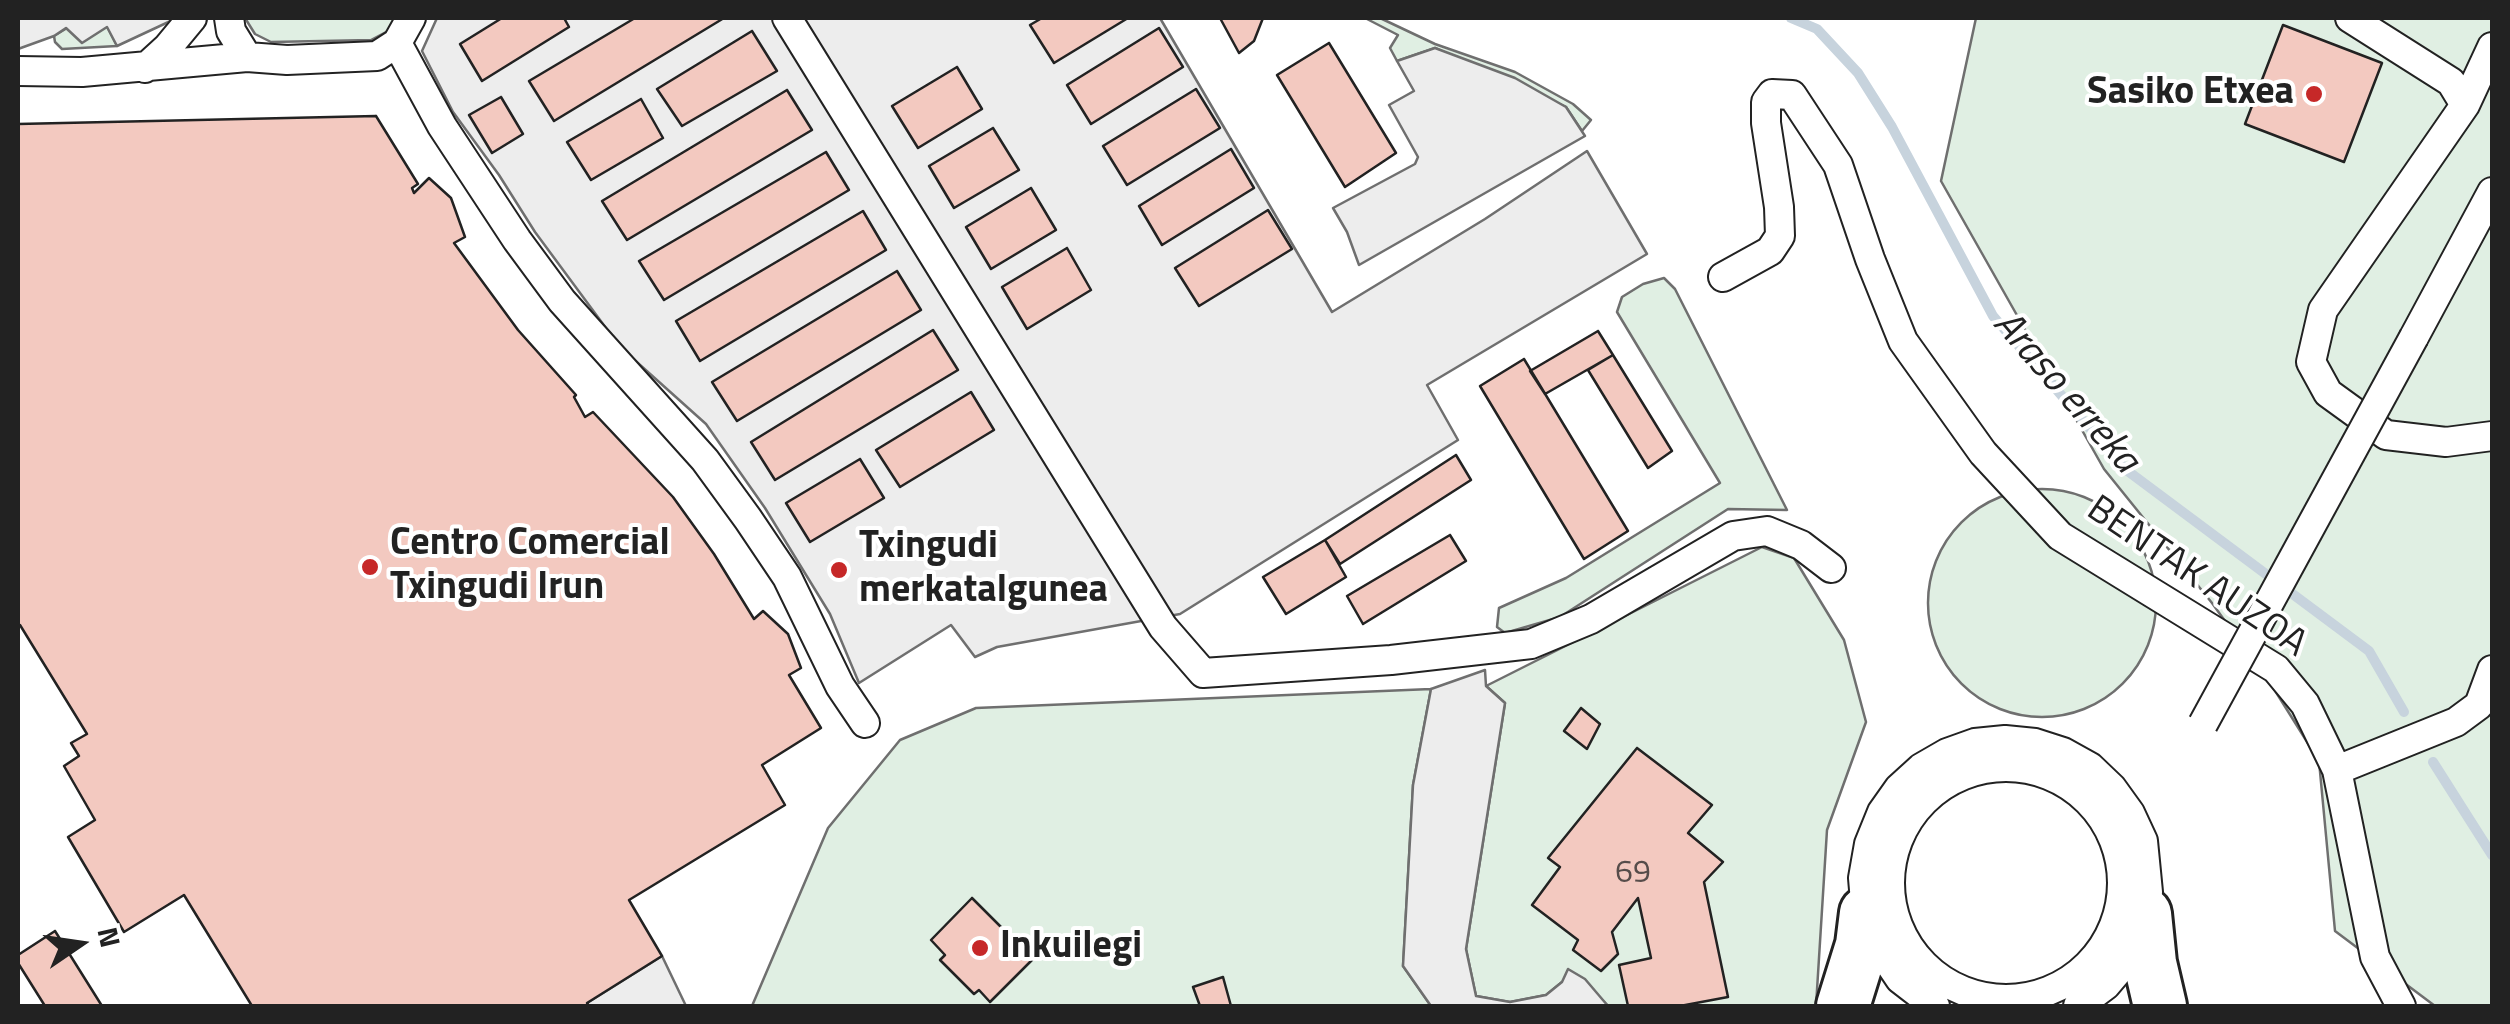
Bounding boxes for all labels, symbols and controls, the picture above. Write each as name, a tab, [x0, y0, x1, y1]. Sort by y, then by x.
place label: Sasiko Etxea	[2087, 71, 2294, 117]
marker: Sasiko Etxea	[2303, 83, 2325, 105]
water label: Araso erreka	[1982, 302, 2148, 484]
street label: BENTAK AUZOA	[2077, 488, 2315, 668]
place label: Centro Comercial Txingudi Irun	[390, 522, 670, 612]
place label: Txingudi merkatalgunea	[859, 525, 1108, 614]
marker: Centro Comercial Txingudi Irun	[359, 556, 381, 578]
marker: Txingudi merkatalgunea	[828, 559, 850, 581]
house number: 69	[1615, 855, 1651, 893]
north arrow	[30, 894, 130, 994]
text: N	[87, 923, 133, 951]
place label: Inkuilegi	[1000, 925, 1142, 971]
marker: Inkuilegi	[969, 937, 991, 959]

